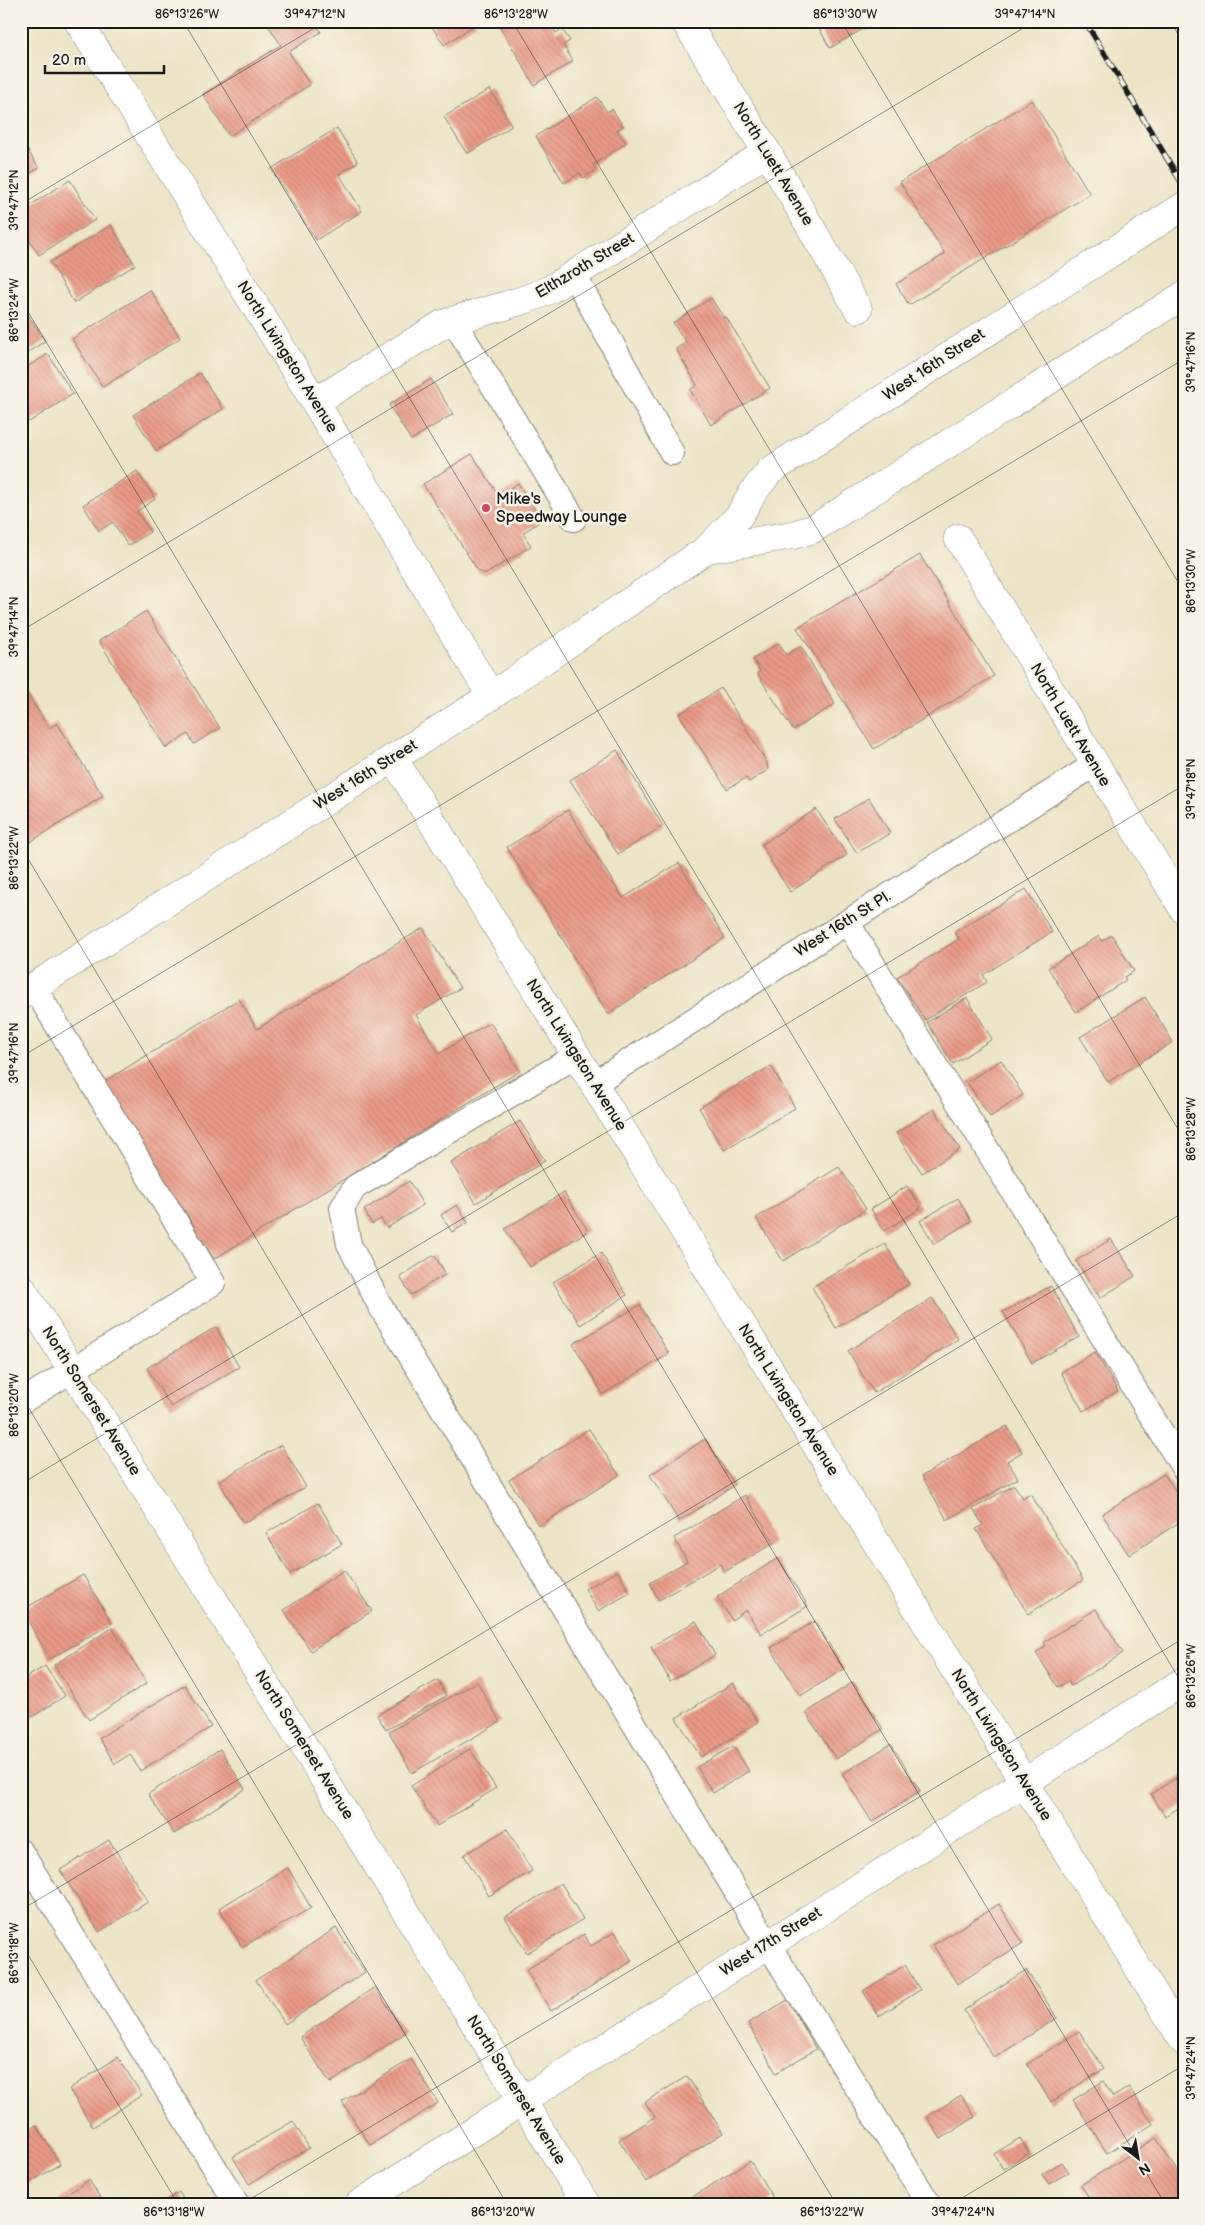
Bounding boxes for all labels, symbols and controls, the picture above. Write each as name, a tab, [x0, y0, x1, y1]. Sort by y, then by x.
text: 86°13'26"W	[155, 7, 219, 22]
text: 39°47'12"N	[285, 7, 345, 22]
text: 86°13'28"W	[484, 7, 548, 22]
text: 86°13'30"W	[813, 7, 877, 22]
text: 39°47'14"N	[994, 7, 1056, 22]
scale bar	[45, 42, 164, 74]
text: 20 m	[52, 51, 86, 70]
street label: North Luett Avenue	[729, 99, 818, 230]
text: 39°47'12"N	[7, 170, 22, 230]
street label: Elthzroth Street	[532, 229, 638, 303]
street label: North Livingston Avenue	[232, 277, 342, 437]
text: 86°13'24"W	[7, 278, 22, 342]
street label: West 16th Street	[879, 325, 989, 405]
text: 39°47'16"N	[1184, 331, 1199, 393]
place label: Mike's Speedway Lounge	[496, 490, 628, 527]
marker: Mike's Speedway Lounge	[480, 502, 492, 514]
text: 86°13'30"W	[1184, 549, 1199, 613]
text: 39°47'14"N	[7, 596, 22, 658]
street label: North Luett Avenue	[1026, 660, 1115, 791]
street label: West 16th Street	[311, 736, 421, 814]
text: 39°47'18"N	[1184, 759, 1199, 819]
text: 86°13'22"W	[7, 826, 22, 890]
street label: West 16th St Pl.	[791, 887, 895, 961]
street label: North Livingston Avenue	[521, 975, 631, 1135]
text: 39°47'16"N	[7, 1022, 22, 1084]
text: 86°13'28"W	[1184, 1097, 1199, 1161]
street label: North Livingston Avenue	[733, 1320, 843, 1480]
street label: North Somerset Avenue	[37, 1323, 145, 1480]
text: 86°13'20"W	[7, 1373, 22, 1437]
text: 86°13'26"W	[1184, 1644, 1199, 1708]
street label: North Livingston Avenue	[946, 1665, 1056, 1825]
street label: North Somerset Avenue	[250, 1667, 358, 1824]
street label: West 17th Street	[717, 1903, 825, 1981]
text: 86°13'18"W	[7, 1922, 22, 1984]
street label: North Somerset Avenue	[462, 2012, 570, 2169]
text: 39°47'24"N	[1184, 2036, 1199, 2100]
north arrow	[1112, 2132, 1162, 2182]
text: N	[1136, 2159, 1153, 2179]
text: 86°13'18"W	[143, 2205, 205, 2220]
text: 86°13'20"W	[471, 2205, 535, 2220]
text: 86°13'22"W	[800, 2205, 864, 2220]
text: 39°47'24"N	[931, 2205, 995, 2220]

